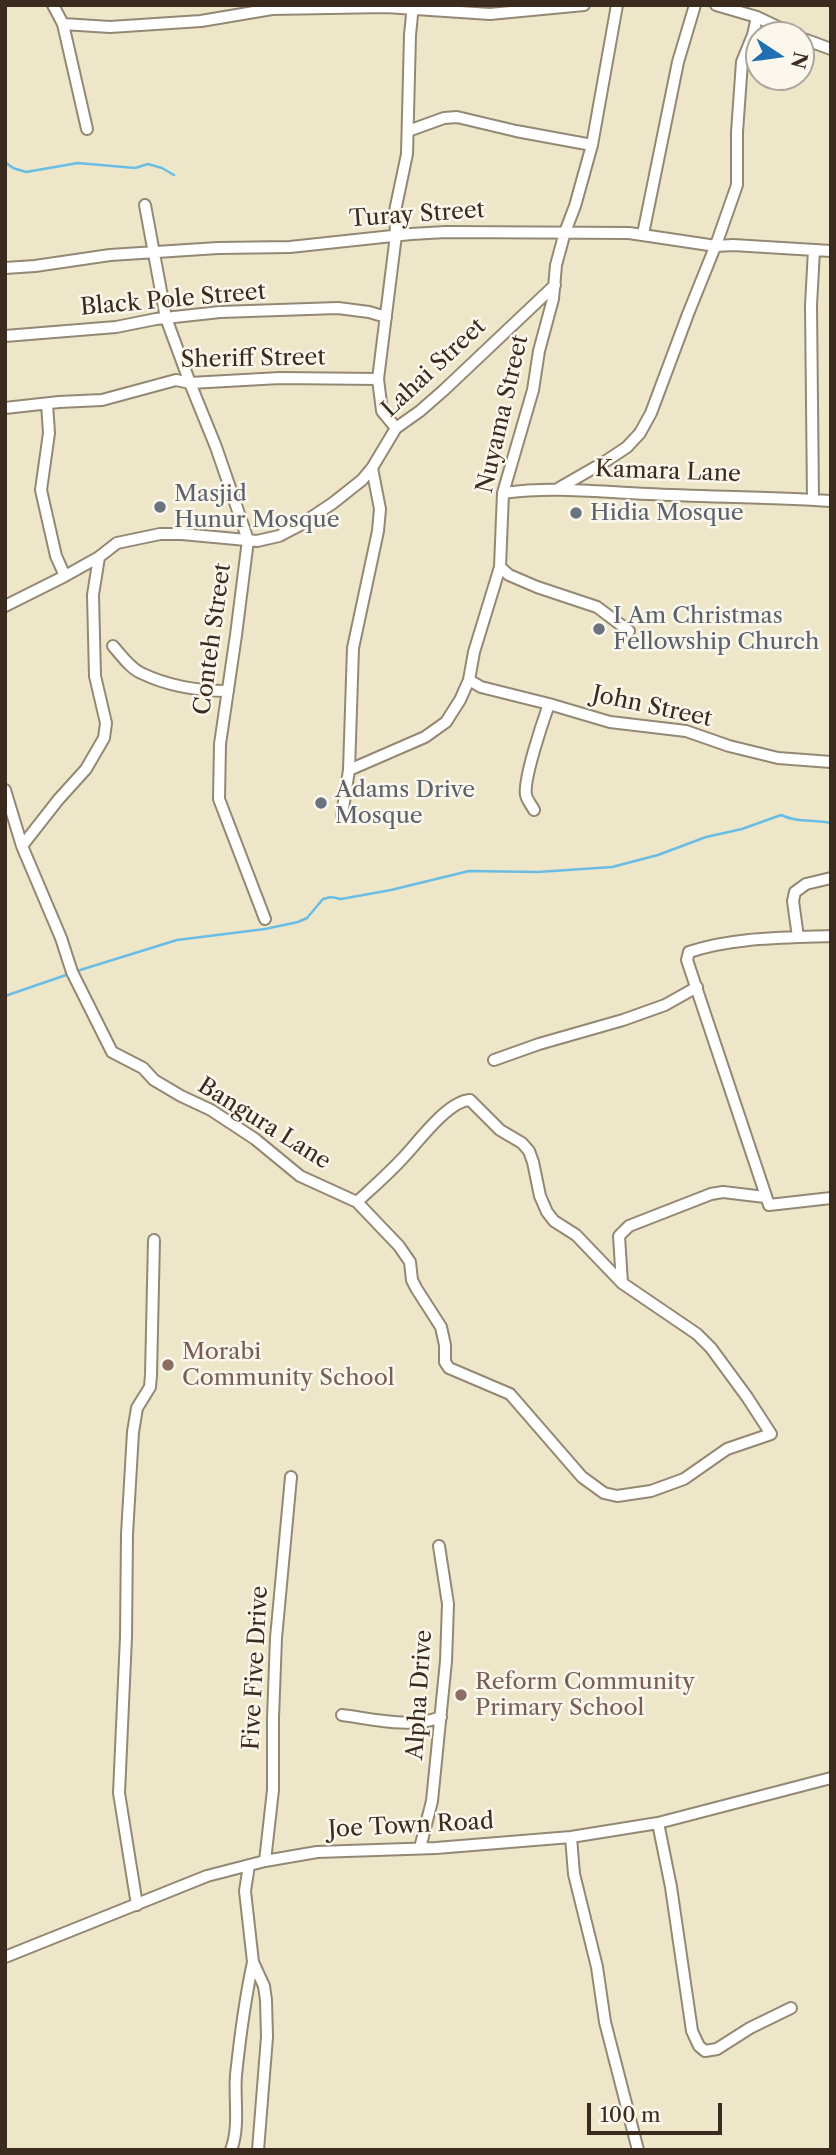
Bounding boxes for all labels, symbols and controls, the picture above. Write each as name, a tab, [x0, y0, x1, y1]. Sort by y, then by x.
north arrow	[745, 21, 815, 91]
text: N	[786, 50, 812, 71]
street label: Turay Street	[348, 196, 486, 234]
street label: Black Pole Street	[79, 278, 267, 322]
street label: Lahai Street	[376, 313, 492, 423]
street label: Nuyama Street	[471, 332, 535, 496]
street label: Sheriff Street	[180, 344, 326, 374]
street label: Kamara Lane	[595, 456, 741, 488]
place label: Masjid Hunur Mosque	[174, 480, 340, 534]
marker: Masjid Hunur Mosque	[152, 499, 168, 515]
place label: Hidia Mosque	[590, 499, 744, 527]
marker: Hidia Mosque	[568, 505, 584, 521]
street label: Conteh Street	[189, 561, 237, 717]
place label: I Am Christmas Fellowship Church	[613, 602, 819, 656]
marker: I Am Christmas Fellowship Church	[591, 621, 607, 637]
street label: John Street	[589, 681, 715, 733]
place label: Adams Drive Mosque	[335, 776, 475, 830]
marker: Adams Drive Mosque	[313, 795, 329, 811]
street label: Bangura Lane	[193, 1072, 335, 1176]
place label: Morabi Community School	[182, 1338, 395, 1392]
marker: Morabi Community School	[160, 1357, 176, 1373]
street label: Five Five Drive	[238, 1585, 274, 1751]
street label: Alpha Drive	[402, 1629, 438, 1761]
place label: Reform Community Primary School	[475, 1668, 695, 1722]
marker: Reform Community Primary School	[453, 1687, 469, 1703]
street label: Joe Town Road	[327, 1808, 495, 1844]
scale bar	[591, 2088, 726, 2132]
text: 100 m	[600, 2102, 661, 2127]

